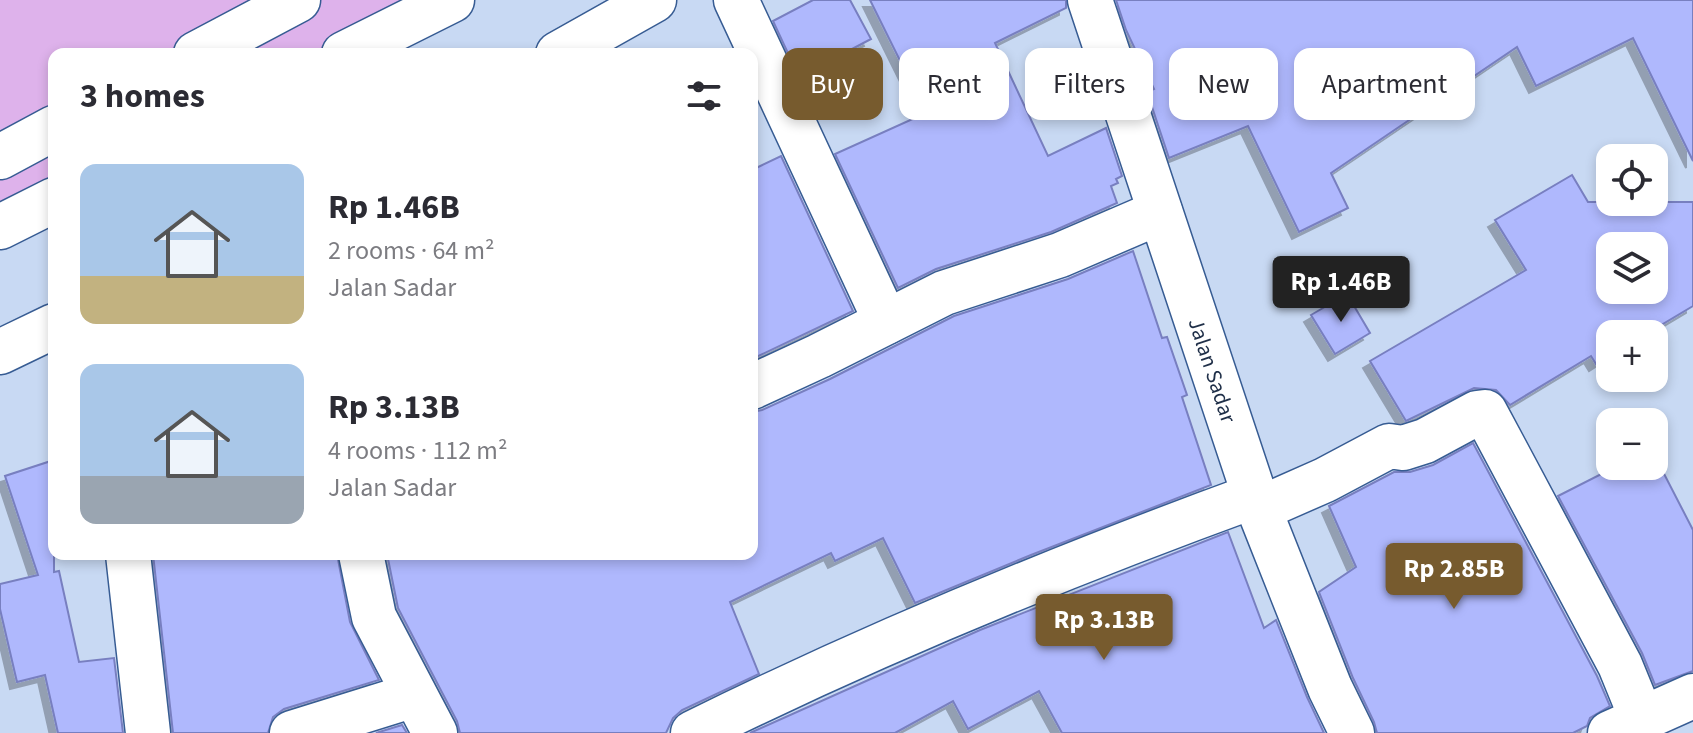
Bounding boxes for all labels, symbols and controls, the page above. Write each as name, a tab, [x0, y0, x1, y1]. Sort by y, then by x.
chip: Buy	[782, 48, 883, 120]
chip: Rent	[899, 48, 1009, 120]
chip: Filters	[1025, 48, 1153, 120]
chip: New	[1169, 48, 1278, 120]
chip: Apartment	[1294, 48, 1475, 120]
text: 3 homes	[80, 72, 205, 121]
icon: filters	[682, 74, 726, 118]
map controls	[1596, 144, 1668, 480]
button: locate	[1596, 144, 1668, 216]
text: Rp 1.46B	[328, 183, 460, 232]
icon: home	[144, 196, 240, 292]
text: 2 rooms · 64 m²	[328, 232, 495, 269]
button: layers	[1596, 232, 1668, 304]
pin: Rp 1.46B	[1258, 256, 1424, 324]
text: Rp 1.46B	[1291, 263, 1391, 300]
text: Jalan Sadar	[328, 269, 456, 306]
street label: Jalan Sadar	[1180, 314, 1244, 427]
button: +	[1596, 320, 1668, 392]
text: Rp 3.13B	[328, 383, 460, 432]
icon: home	[144, 396, 240, 492]
button: −	[1596, 408, 1668, 480]
text: 4 rooms · 112 m²	[328, 432, 507, 469]
text: Jalan Sadar	[328, 469, 456, 506]
pin: Rp 2.85B	[1371, 543, 1537, 611]
text: Rp 2.85B	[1404, 550, 1504, 587]
pin: Rp 3.13B	[1021, 594, 1187, 662]
text: Rp 3.13B	[1054, 601, 1154, 638]

